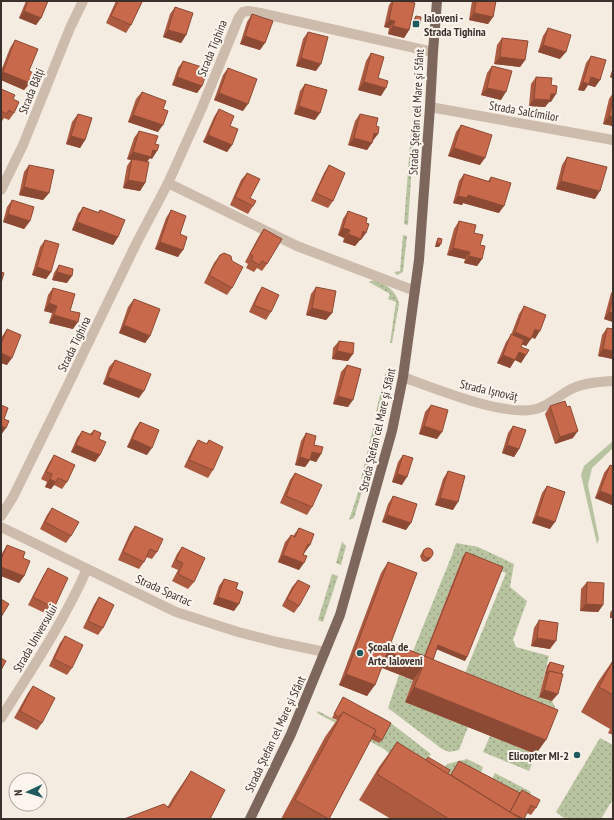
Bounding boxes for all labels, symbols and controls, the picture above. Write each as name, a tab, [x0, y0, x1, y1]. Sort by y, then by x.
place label: Ialoveni - Strada Tighina	[424, 10, 486, 39]
street label: Strada Tighina	[194, 17, 230, 79]
marker: Ialoveni - Strada Tighina	[411, 19, 421, 29]
street label: Strada Ștefan cel Mare și Sfânt	[405, 48, 427, 176]
street label: Strada Bălți	[15, 66, 47, 116]
street label: Strada Salcîmilor	[488, 98, 561, 125]
street label: Strada Tighina	[54, 314, 94, 374]
street label: Strada Ștefan cel Mare și Sfânt	[355, 366, 399, 493]
street label: Strada Ișnovăț	[459, 376, 520, 404]
street label: Strada Spartac	[133, 571, 195, 609]
street label: Strada Universului	[10, 601, 60, 675]
place label: Școala de Arte Ialoveni	[367, 639, 423, 668]
marker: Școala de Arte Ialoveni	[355, 648, 365, 658]
street label: Strada Ștefan cel Mare și Sfânt	[241, 673, 309, 794]
place label: Elicopter MI-2	[509, 748, 569, 763]
marker: Elicopter MI-2	[572, 750, 582, 760]
north arrow	[8, 772, 48, 812]
text: N	[11, 789, 25, 796]

